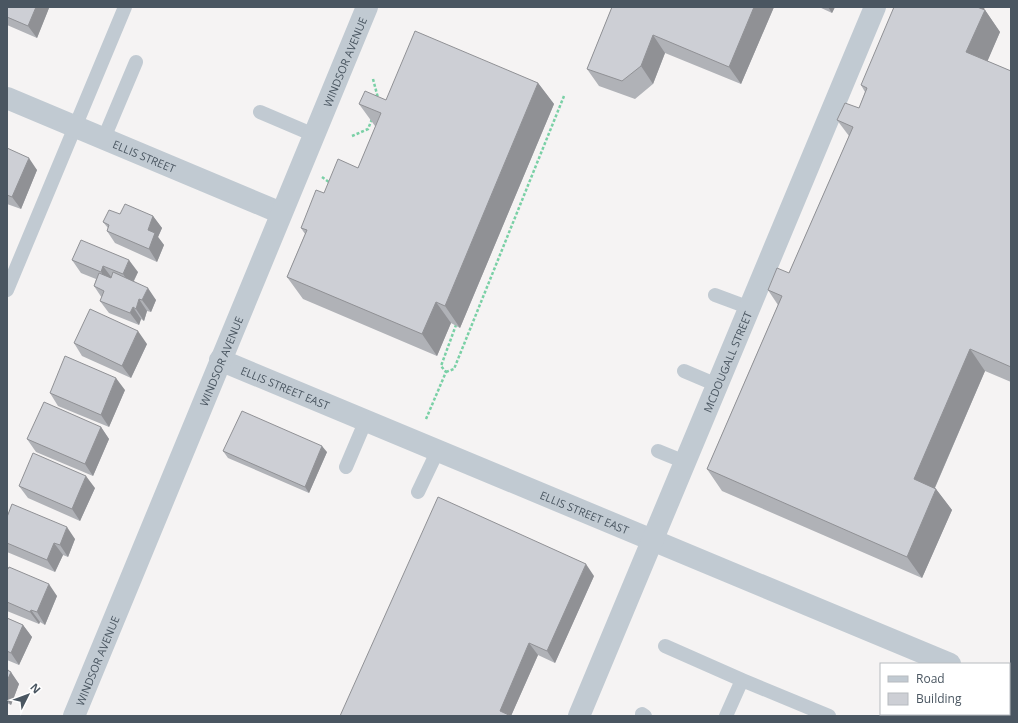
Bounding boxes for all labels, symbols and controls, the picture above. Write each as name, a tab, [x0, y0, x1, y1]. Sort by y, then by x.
street label: WINDSOR AVENUE	[319, 14, 370, 109]
street label: ELLIS STREET	[111, 136, 178, 176]
street label: MCDOUGALL STREET	[699, 309, 755, 414]
street label: WINDSOR AVENUE	[195, 314, 246, 408]
street label: ELLIS STREET EAST	[239, 362, 332, 412]
street label: ELLIS STREET EAST	[538, 487, 631, 537]
street label: WINDSOR AVENUE	[72, 613, 122, 708]
legend	[880, 663, 1010, 715]
text: Road	[916, 670, 945, 687]
north arrow	[8, 675, 48, 715]
text: N	[27, 680, 44, 696]
text: Building	[916, 690, 962, 707]

